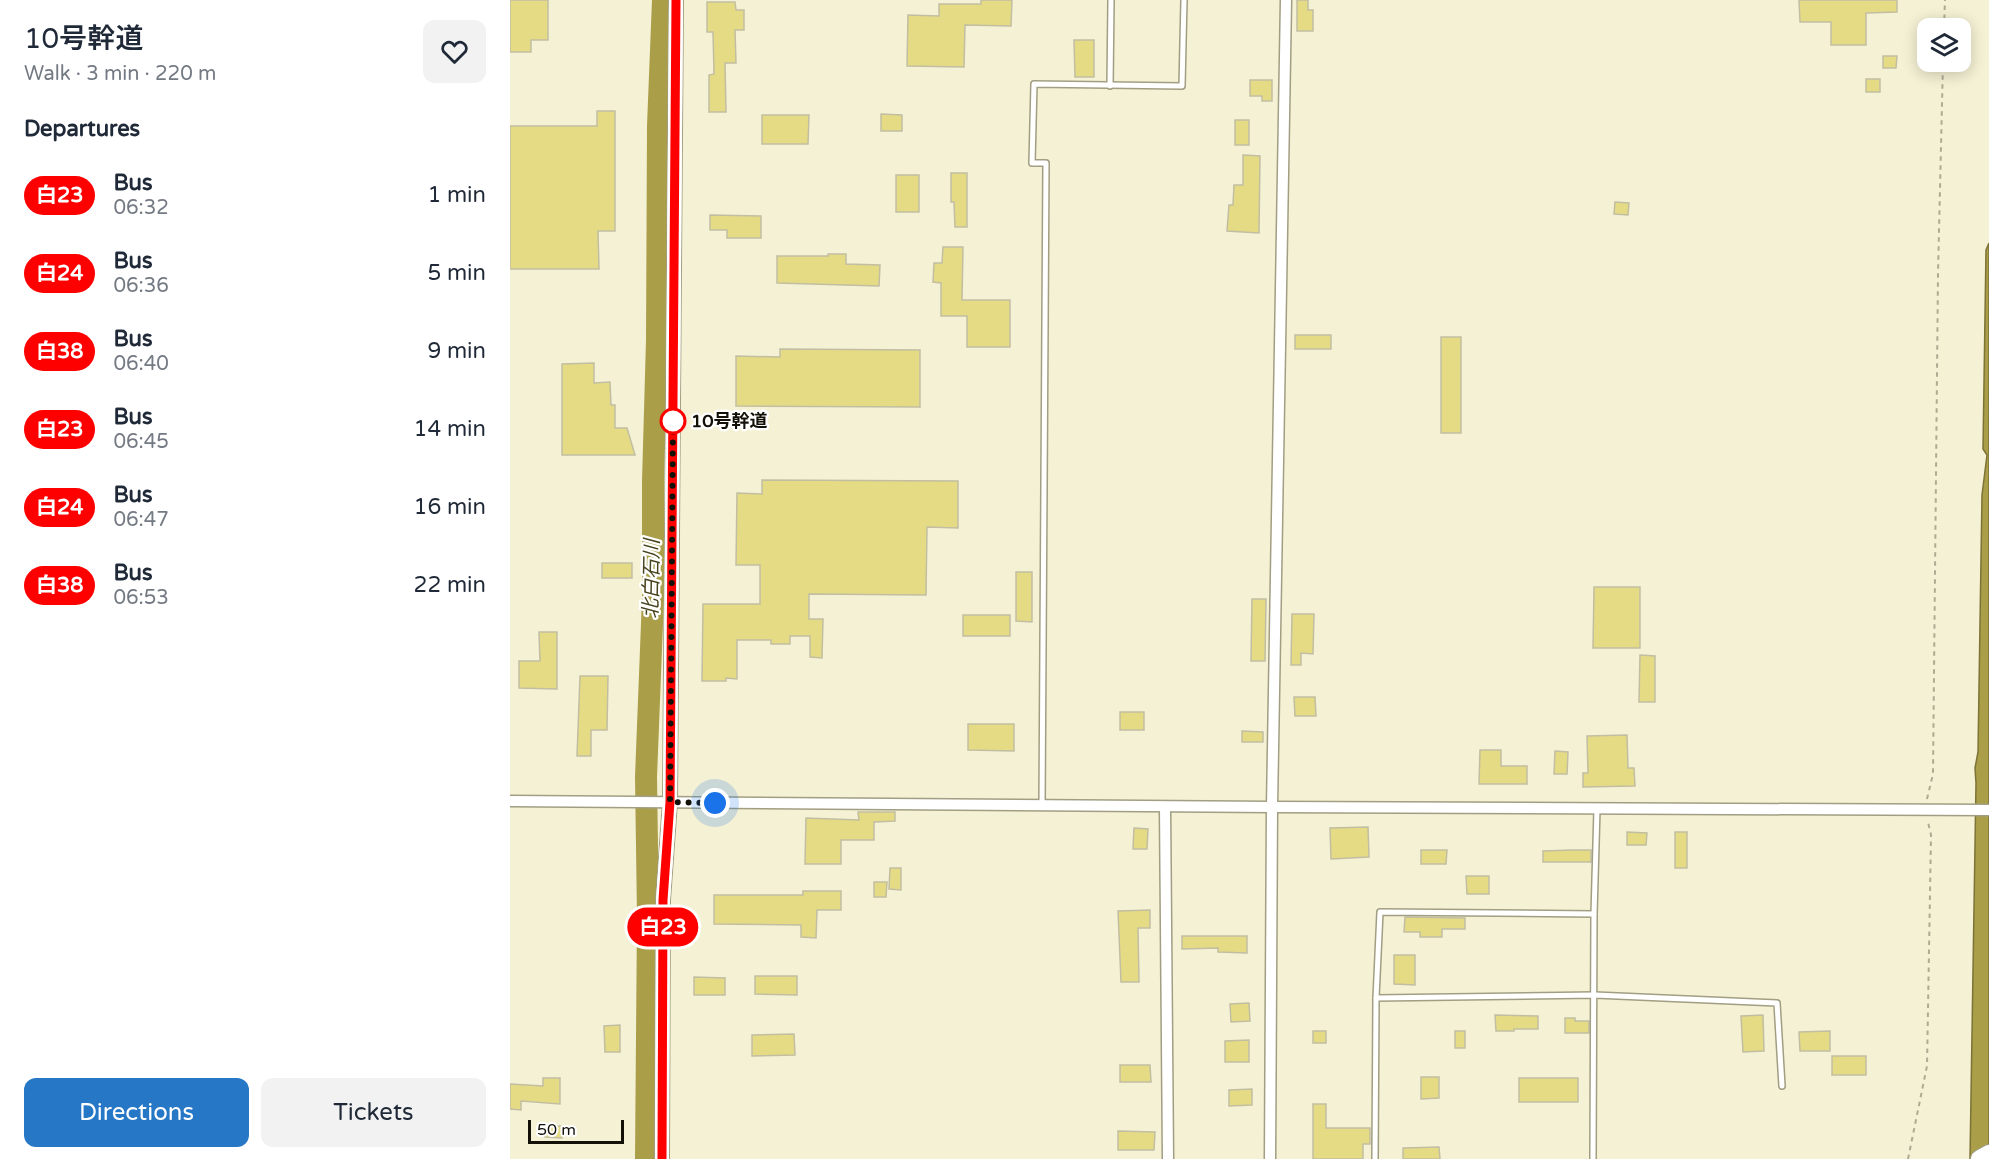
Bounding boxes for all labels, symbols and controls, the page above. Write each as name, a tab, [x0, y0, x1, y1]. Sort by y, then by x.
map controls	[1917, 18, 1971, 72]
button: layers	[1917, 18, 1971, 72]
button: heart	[423, 20, 486, 83]
text: 10号幹道	[24, 22, 143, 56]
text: Walk · 3 min · 220 m	[24, 62, 216, 86]
text: Departures	[24, 116, 140, 142]
text: Bus	[113, 170, 152, 196]
text: 1 min	[427, 182, 486, 208]
text: 白23	[36, 183, 83, 208]
text: 06:32	[113, 196, 169, 220]
text: Bus	[113, 248, 152, 274]
text: 5 min	[427, 260, 486, 286]
text: 白24	[36, 261, 83, 286]
text: 06:36	[113, 274, 169, 298]
text: Bus	[113, 326, 152, 352]
text: 9 min	[427, 338, 486, 364]
text: 白38	[36, 339, 83, 364]
text: 06:40	[113, 352, 169, 376]
text: Bus	[113, 404, 152, 430]
marker: 10号幹道	[660, 408, 686, 434]
place label: 10号幹道	[691, 410, 768, 432]
text: 14 min	[414, 416, 486, 442]
text: 白23	[36, 417, 83, 442]
text: 06:45	[113, 430, 169, 454]
text: Bus	[113, 482, 152, 508]
text: 16 min	[414, 494, 486, 520]
text: 白24	[36, 495, 83, 520]
text: 06:47	[113, 508, 169, 532]
water label: 北白石川	[639, 537, 665, 619]
text: Bus	[113, 560, 152, 586]
text: 22 min	[414, 572, 486, 598]
text: 白38	[36, 573, 83, 598]
text: 06:53	[113, 586, 169, 610]
your location	[700, 788, 730, 818]
line badge: 白23	[628, 908, 698, 946]
text: 白23	[639, 915, 687, 940]
button: Directions	[24, 1078, 249, 1147]
button: Tickets	[261, 1078, 486, 1147]
scale bar	[528, 1117, 624, 1144]
text: 50 m	[537, 1120, 576, 1140]

